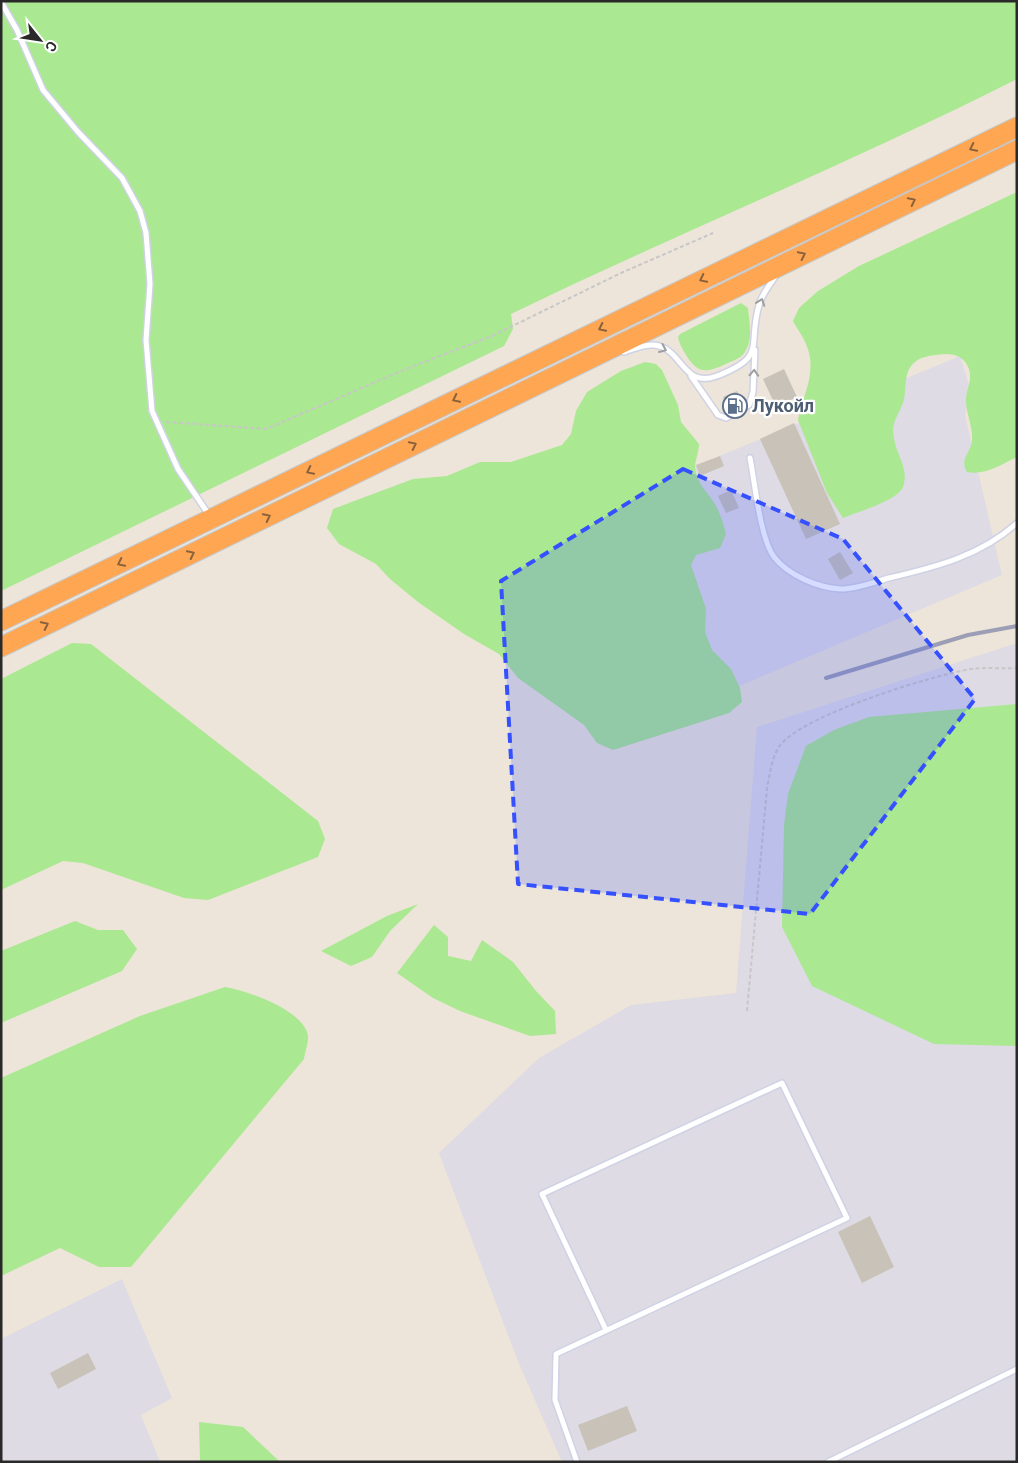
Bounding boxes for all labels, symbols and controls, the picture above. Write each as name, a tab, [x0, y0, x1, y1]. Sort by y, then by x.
north arrow	[15, 15, 65, 65]
text: С	[42, 39, 60, 54]
one-way arrow	[969, 142, 978, 152]
one-way arrow	[907, 197, 916, 207]
one-way arrow	[797, 251, 806, 262]
one-way arrow	[700, 273, 709, 283]
one-way arrow	[755, 298, 765, 307]
one-way arrow	[598, 322, 607, 332]
one-way arrow	[658, 342, 667, 353]
one-way arrow	[748, 369, 759, 377]
one-way arrow	[452, 393, 461, 403]
fuel station icon: Лукойл	[722, 393, 748, 419]
place label: Лукойл	[752, 395, 814, 416]
one-way arrow	[408, 441, 417, 451]
one-way arrow	[306, 465, 315, 475]
one-way arrow	[262, 513, 271, 523]
one-way arrow	[186, 550, 195, 560]
one-way arrow	[117, 557, 126, 567]
one-way arrow	[40, 621, 49, 631]

